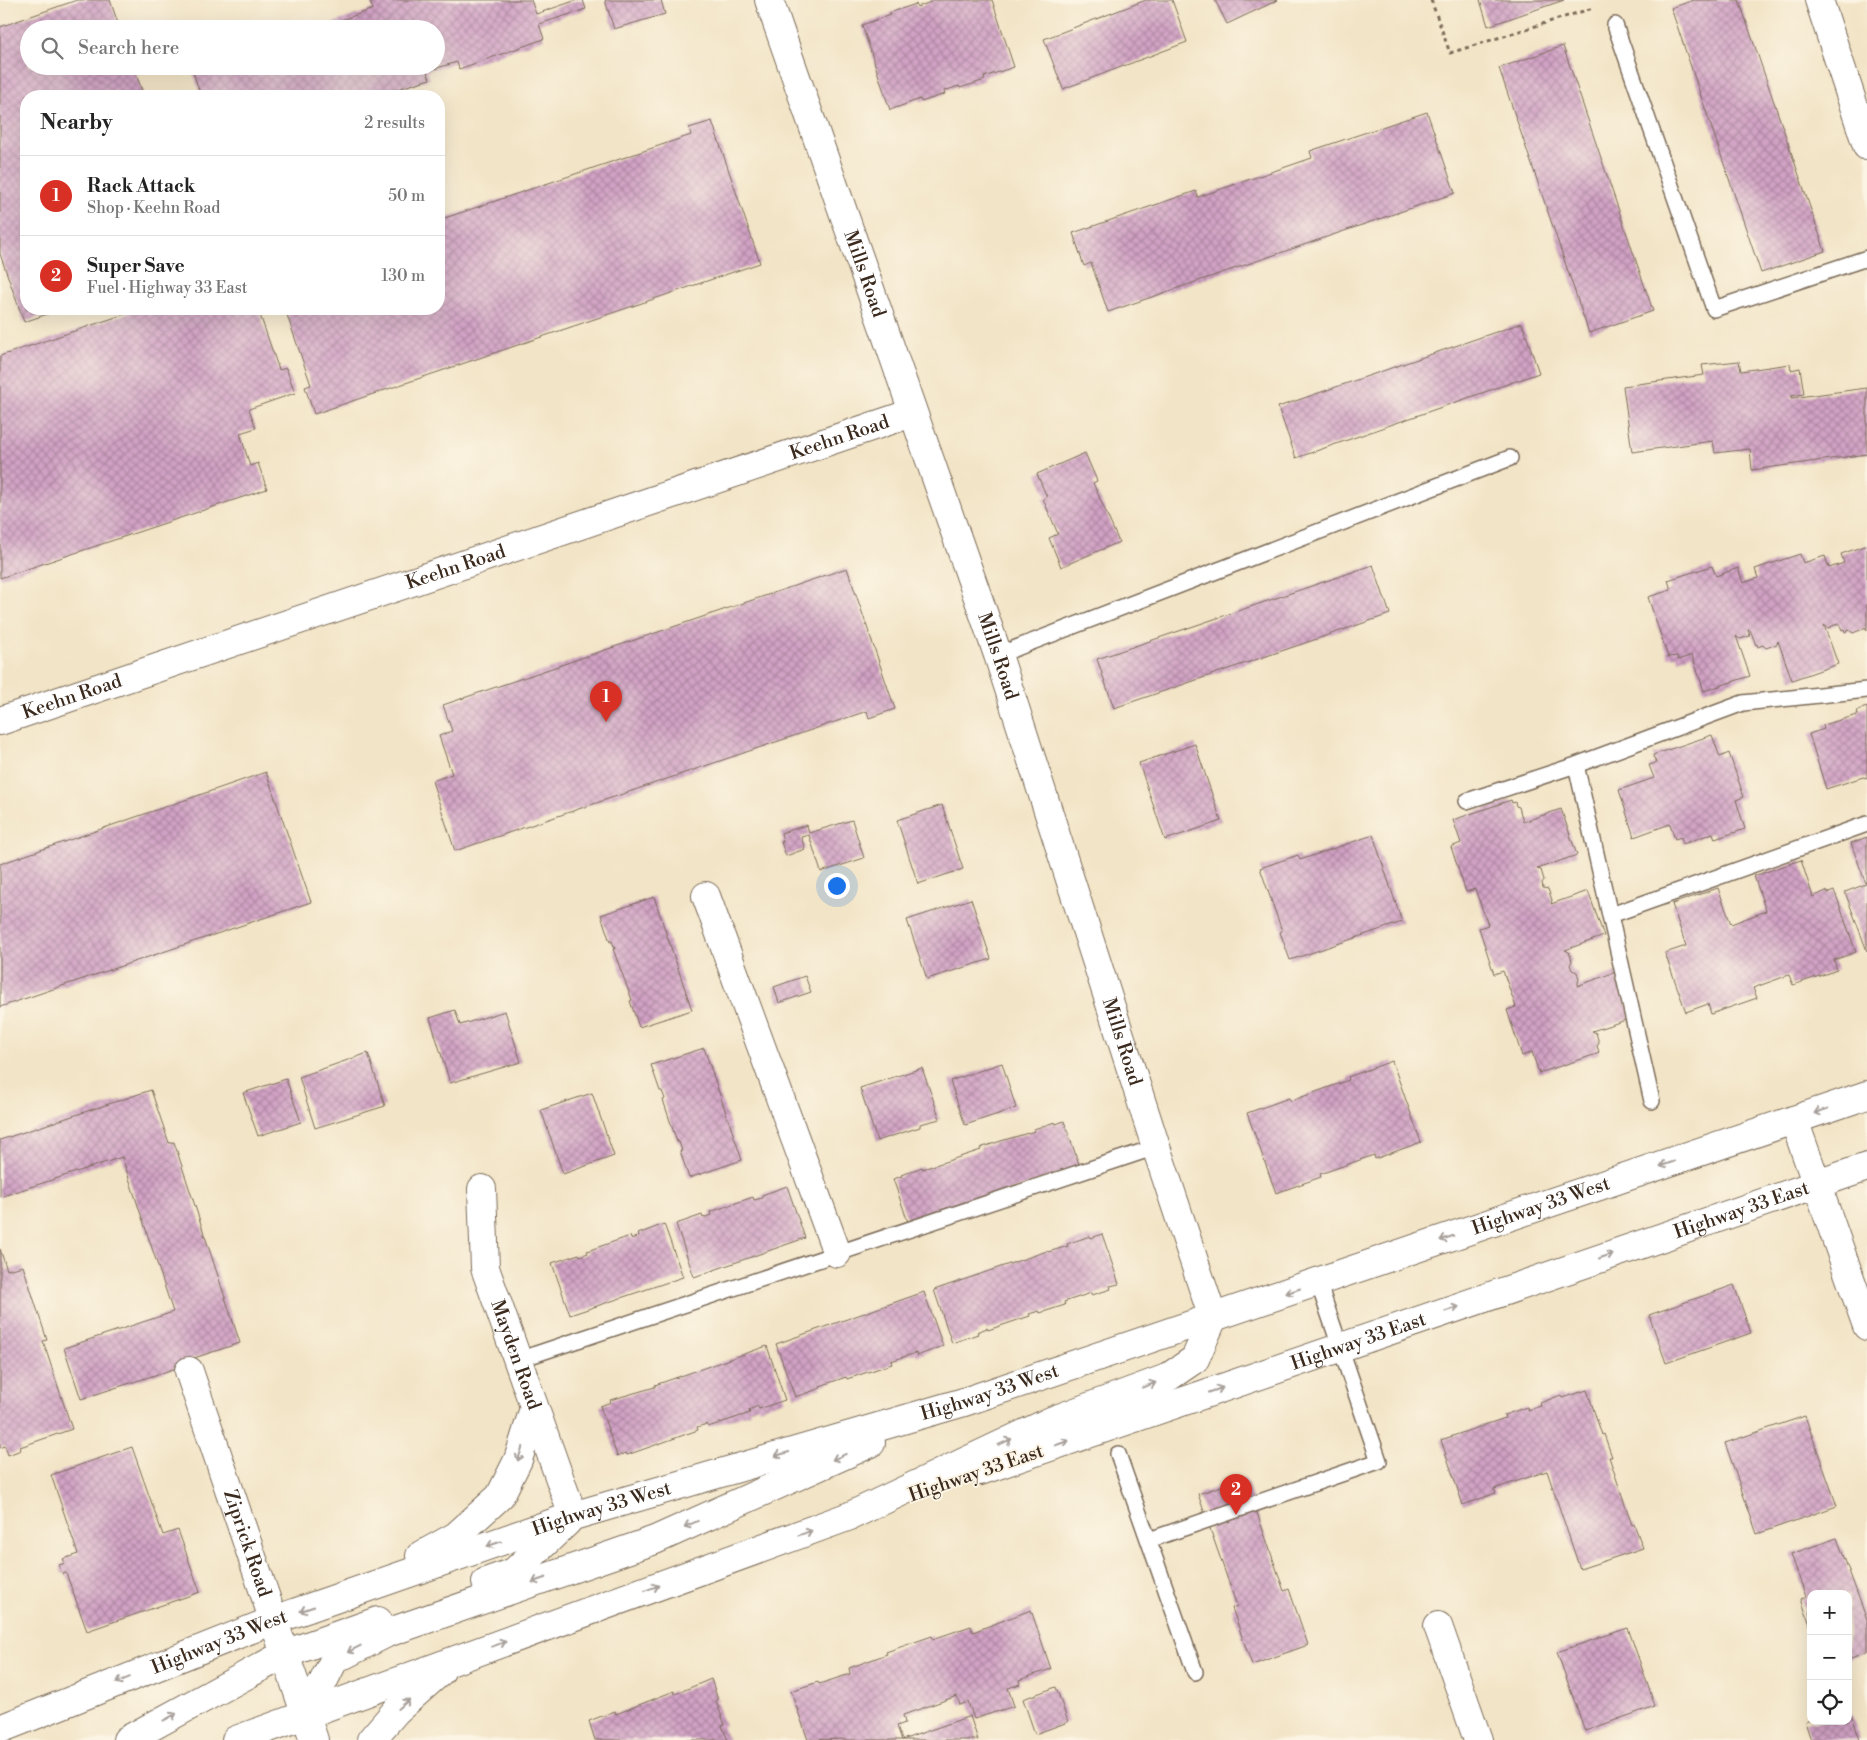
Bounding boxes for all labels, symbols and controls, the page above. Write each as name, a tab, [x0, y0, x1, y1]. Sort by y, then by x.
search box	[20, 20, 445, 75]
icon: search	[38, 34, 66, 62]
text: Search here	[78, 36, 179, 60]
text: Nearby	[40, 110, 113, 136]
text: 2 results	[364, 113, 425, 133]
text: Rack Attack	[87, 174, 196, 198]
text: 1	[52, 186, 60, 206]
text: 50 m	[388, 186, 425, 206]
text: Shop · Keehn Road	[87, 198, 220, 218]
street label: Mills Road	[838, 227, 891, 321]
text: Super Save	[87, 254, 185, 278]
text: 2	[51, 266, 61, 286]
text: 130 m	[381, 266, 425, 286]
text: Fuel · Highway 33 East	[87, 278, 248, 298]
street label: Keehn Road	[786, 409, 893, 465]
street label: Keehn Road	[403, 539, 509, 595]
street label: Mills Road	[972, 609, 1024, 703]
street label: Keehn Road	[19, 669, 125, 725]
pin: 1	[590, 681, 622, 722]
your location	[824, 873, 850, 899]
street label: Mills Road	[1097, 995, 1148, 1089]
one-way arrow	[1814, 1107, 1829, 1116]
one-way arrow	[1659, 1159, 1675, 1169]
street label: Highway 33 West	[1469, 1171, 1613, 1240]
street label: Highway 33 East	[1671, 1176, 1813, 1244]
one-way arrow	[1439, 1234, 1455, 1244]
one-way arrow	[1598, 1251, 1613, 1260]
one-way arrow	[1286, 1287, 1301, 1296]
street label: Mayden Road	[485, 1296, 546, 1413]
one-way arrow	[1444, 1304, 1459, 1313]
street label: Highway 33 East	[1288, 1307, 1429, 1376]
street label: Highway 33 West	[918, 1359, 1062, 1426]
one-way arrow	[1141, 1379, 1157, 1389]
one-way arrow	[1207, 1385, 1223, 1394]
one-way arrow	[997, 1437, 1012, 1447]
one-way arrow	[1054, 1438, 1069, 1447]
street label: Highway 33 East	[905, 1439, 1047, 1507]
one-way arrow	[514, 1446, 524, 1462]
one-way arrow	[775, 1450, 791, 1460]
one-way arrow	[832, 1453, 847, 1463]
pin: 2	[1220, 1474, 1252, 1515]
street label: Highway 33 West	[529, 1476, 674, 1541]
street label: Ziprick Road	[218, 1486, 277, 1600]
one-way arrow	[684, 1519, 699, 1529]
one-way arrow	[796, 1528, 812, 1537]
one-way arrow	[487, 1540, 503, 1549]
one-way arrow	[532, 1576, 547, 1585]
one-way arrow	[644, 1583, 659, 1592]
map controls	[1807, 1590, 1852, 1725]
button: +	[1807, 1590, 1852, 1635]
street label: Highway 33 West	[148, 1604, 291, 1680]
one-way arrow	[299, 1604, 315, 1614]
button: −	[1807, 1635, 1852, 1680]
one-way arrow	[491, 1639, 507, 1648]
one-way arrow	[347, 1645, 362, 1655]
one-way arrow	[116, 1676, 131, 1685]
button: locate	[1807, 1680, 1852, 1725]
one-way arrow	[397, 1698, 410, 1710]
one-way arrow	[162, 1712, 177, 1722]

